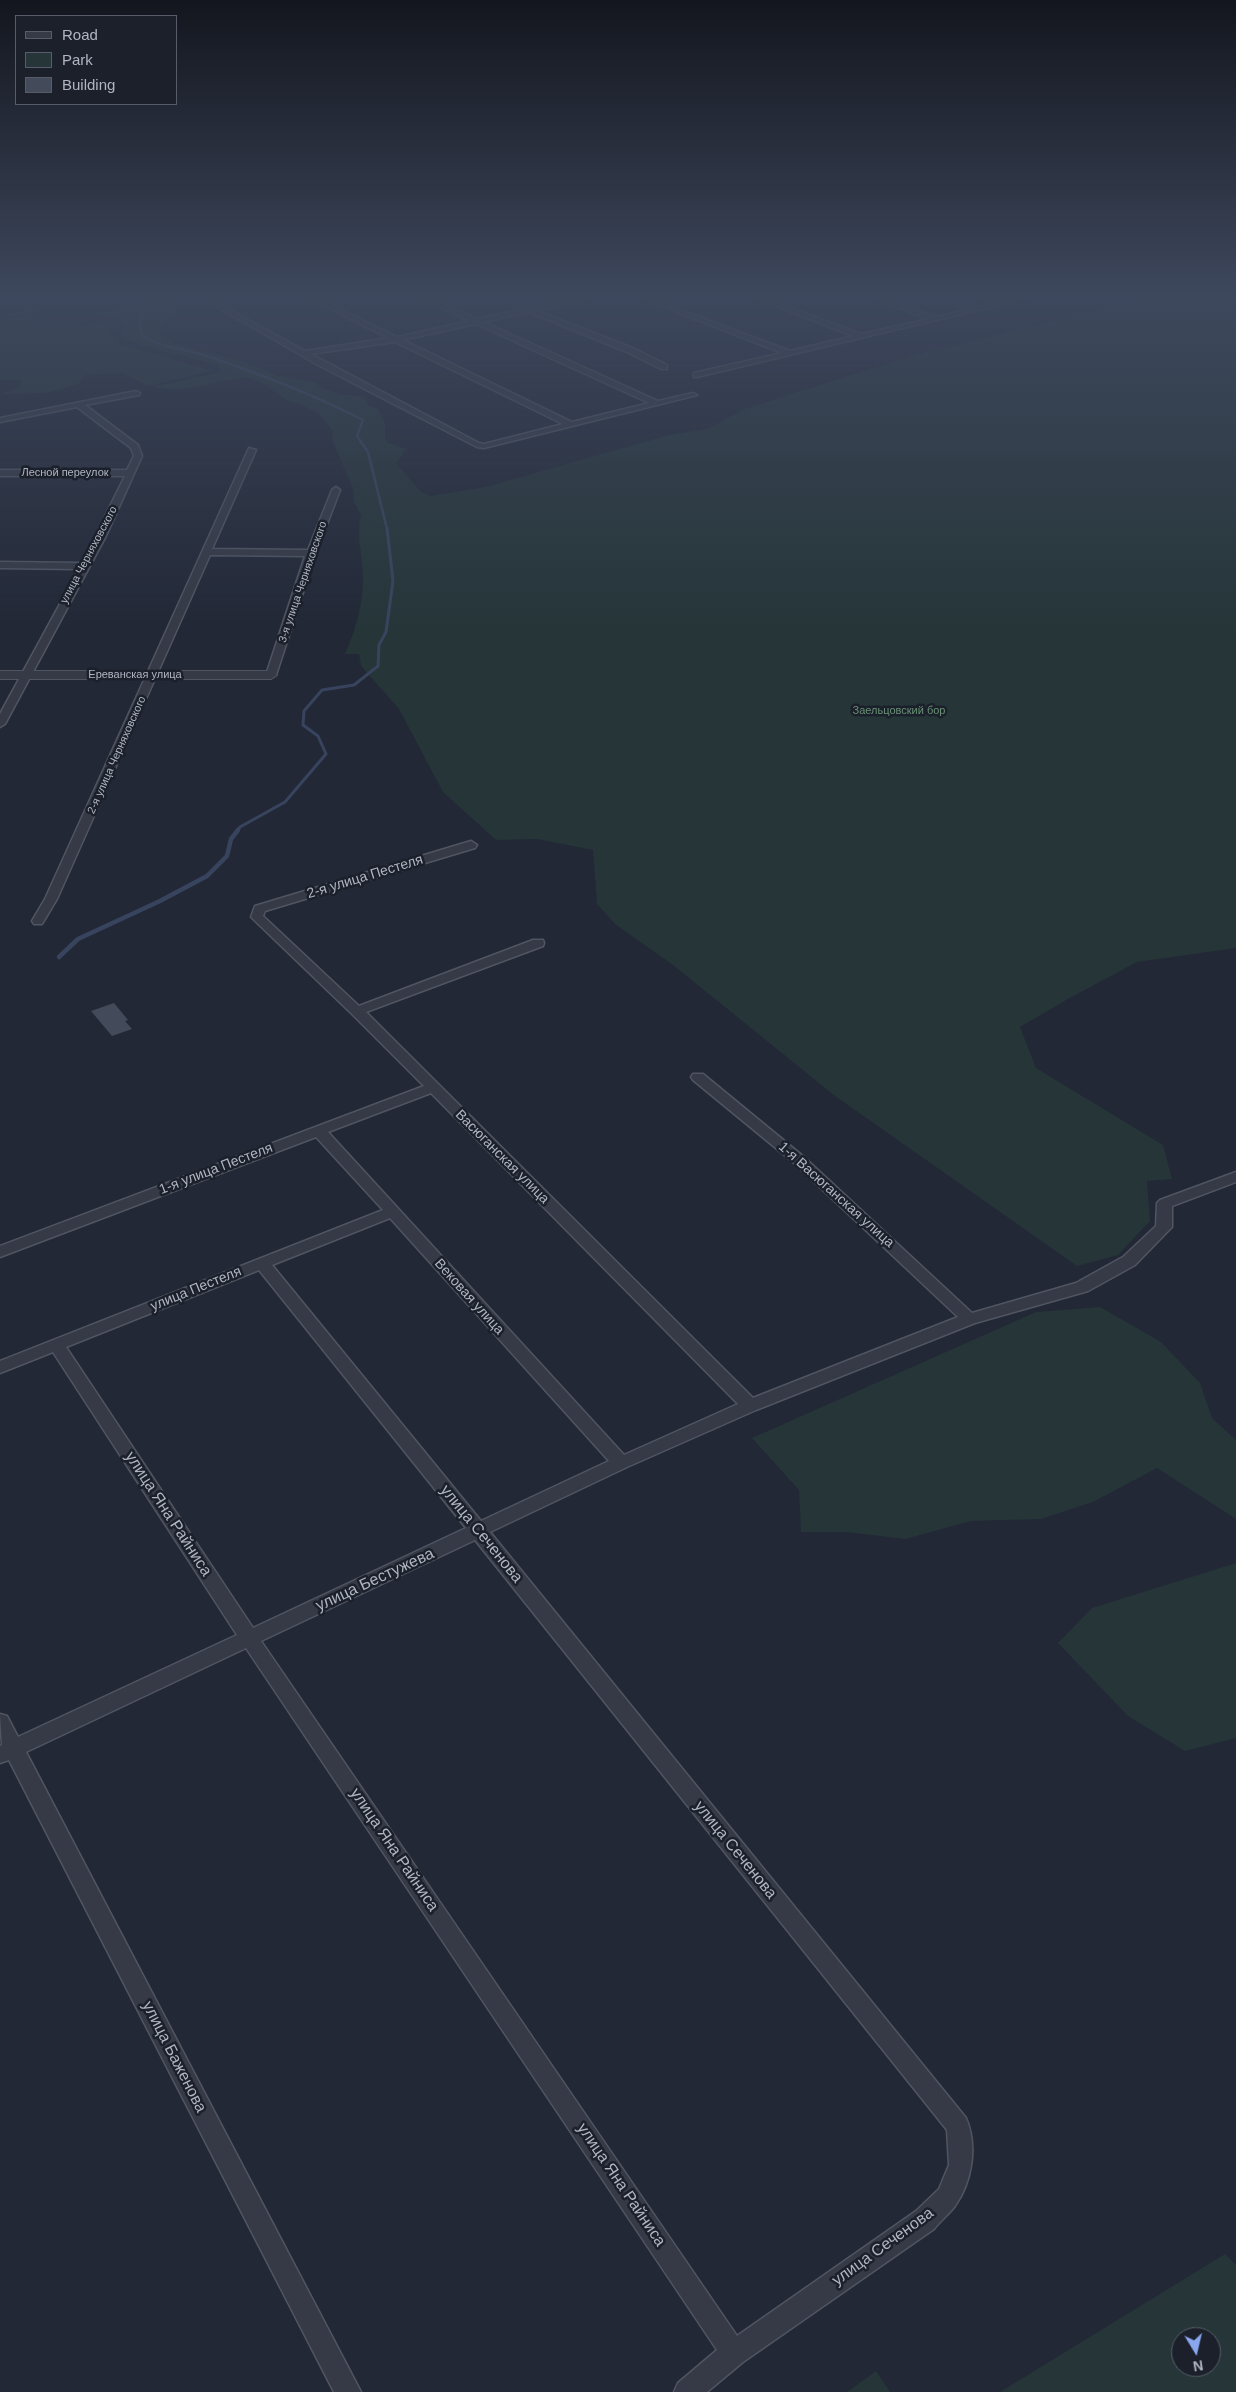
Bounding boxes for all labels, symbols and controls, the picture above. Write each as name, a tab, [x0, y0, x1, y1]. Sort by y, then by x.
legend	[15, 15, 178, 105]
text: Road	[62, 26, 98, 43]
text: Park	[62, 51, 93, 68]
text: Building	[62, 76, 115, 93]
street label: Лесной переулок	[21, 466, 109, 480]
street label: улица Черняховского	[58, 504, 120, 606]
street label: 3-я улица Черняховского	[276, 520, 330, 644]
street label: Ереванская улица	[88, 668, 182, 682]
street label: 2-я улица Черняховского	[85, 694, 149, 816]
park label: Заельцовский бор	[853, 704, 945, 718]
street label: 2-я улица Пестеля	[305, 851, 425, 903]
street label: Васюганская улица	[451, 1106, 553, 1208]
street label: 1-я Васюганская улица	[775, 1139, 897, 1251]
street label: 1-я улица Пестеля	[157, 1140, 275, 1198]
street label: Вековая улица	[431, 1256, 507, 1338]
street label: улица Пестеля	[148, 1263, 244, 1315]
street label: улица Яна Райниса	[121, 1448, 215, 1580]
street label: улица Сеченова	[436, 1481, 526, 1587]
street label: улица Бестужева	[313, 1544, 437, 1616]
street label: улица Яна Райниса	[346, 1785, 442, 1915]
street label: улица Сеченова	[690, 1797, 780, 1903]
street label: улица Баженова	[138, 1998, 210, 2116]
street label: улица Яна Райниса	[573, 2120, 669, 2250]
street label: улица Сеченова	[829, 2204, 937, 2290]
north arrow	[1171, 2327, 1221, 2377]
text: N	[1192, 2357, 1204, 2375]

